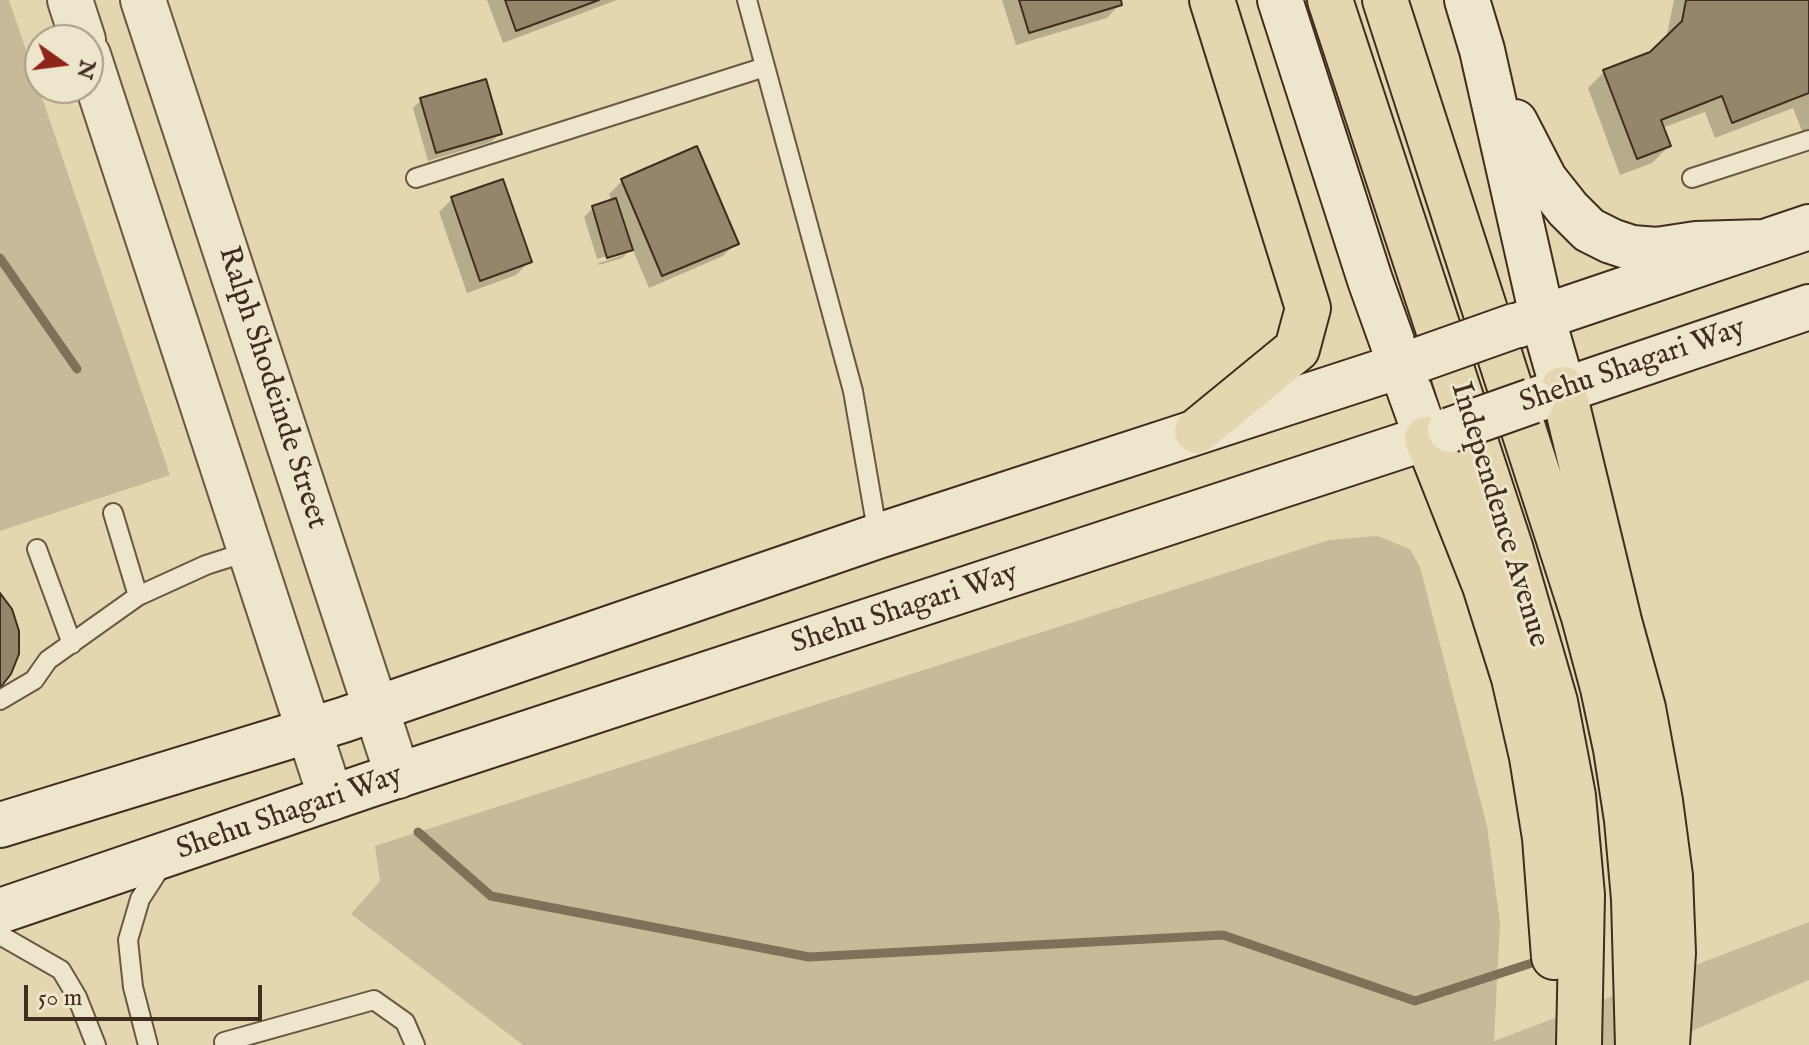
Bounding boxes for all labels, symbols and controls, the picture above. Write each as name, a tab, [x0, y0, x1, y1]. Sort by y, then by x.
north arrow	[24, 24, 104, 104]
text: N	[69, 57, 101, 82]
street label: Ralph Shodeinde Street	[208, 242, 334, 534]
street label: Shehu Shagari Way	[1515, 312, 1751, 422]
street label: Independence Avenue	[1441, 378, 1555, 652]
street label: Shehu Shagari Way	[787, 556, 1023, 664]
street label: Shehu Shagari Way	[172, 759, 408, 869]
scale bar	[28, 969, 266, 1019]
text: 50 m	[38, 983, 82, 1014]

